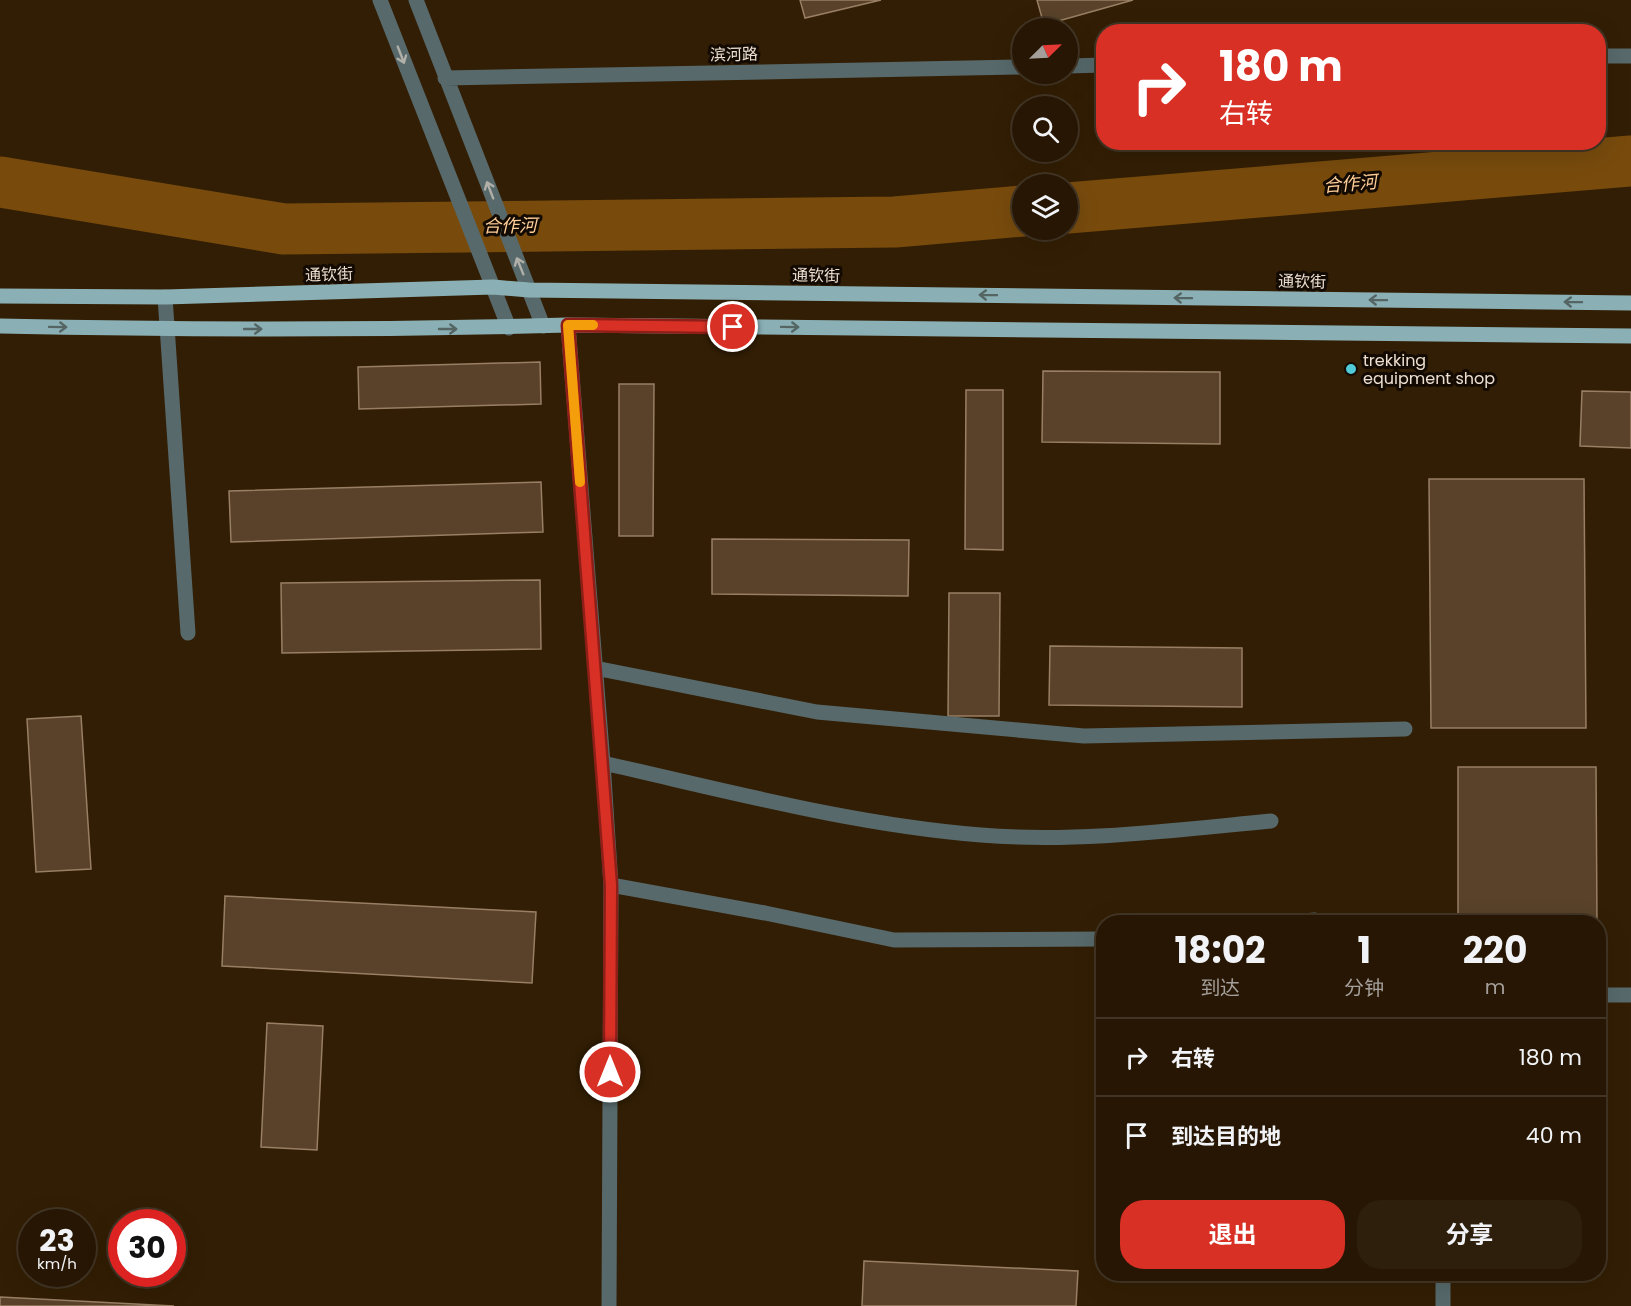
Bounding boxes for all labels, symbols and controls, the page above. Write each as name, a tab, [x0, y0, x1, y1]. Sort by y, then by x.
north arrow	[1012, 18, 1078, 84]
map controls	[1012, 18, 1078, 240]
text: 180 m	[1219, 37, 1343, 96]
street label: 滨河路	[710, 43, 758, 66]
one-way arrow	[396, 45, 407, 63]
icon: right	[1120, 48, 1198, 126]
text: 右转	[1219, 95, 1273, 132]
button: search	[1012, 96, 1078, 162]
water label: 合作河	[1322, 168, 1381, 198]
button: layers	[1012, 174, 1078, 240]
one-way arrow	[484, 181, 495, 200]
water label: 合作河	[483, 212, 540, 238]
one-way arrow	[514, 257, 525, 275]
street label: 通钦街	[305, 262, 353, 287]
street label: 通钦街	[792, 264, 840, 287]
street label: 通钦街	[1278, 270, 1326, 293]
one-way arrow	[978, 290, 998, 301]
one-way arrow	[1173, 292, 1193, 304]
one-way arrow	[1368, 294, 1388, 306]
one-way arrow	[1563, 296, 1583, 308]
pin	[707, 301, 758, 352]
icon: arrive	[716, 310, 749, 343]
one-way arrow	[48, 321, 68, 333]
one-way arrow	[780, 321, 800, 333]
one-way arrow	[243, 323, 263, 335]
one-way arrow	[438, 323, 458, 335]
place label: trekking equipment shop	[1363, 349, 1495, 390]
marker: trekking equipment shop	[1344, 362, 1358, 376]
text: 18:02	[1175, 925, 1266, 976]
text: 1	[1357, 925, 1371, 976]
text: 220	[1463, 925, 1527, 976]
text: m	[1485, 973, 1505, 1001]
text: 到达	[1200, 974, 1240, 1002]
text: 分钟	[1344, 974, 1384, 1002]
position arrow	[578, 1040, 642, 1104]
icon: right	[1120, 1041, 1153, 1074]
text: 180 m	[1519, 1042, 1582, 1073]
text: 右转	[1171, 1043, 1215, 1074]
icon: arrive	[1120, 1119, 1153, 1152]
text: 40 m	[1526, 1120, 1582, 1151]
text: 到达目的地	[1171, 1121, 1281, 1152]
button: 退出	[1120, 1200, 1345, 1269]
button: 分享	[1357, 1200, 1582, 1269]
speed limit sign: 30	[108, 1209, 186, 1287]
text: 23	[39, 1219, 75, 1262]
text: km/h	[37, 1253, 77, 1274]

